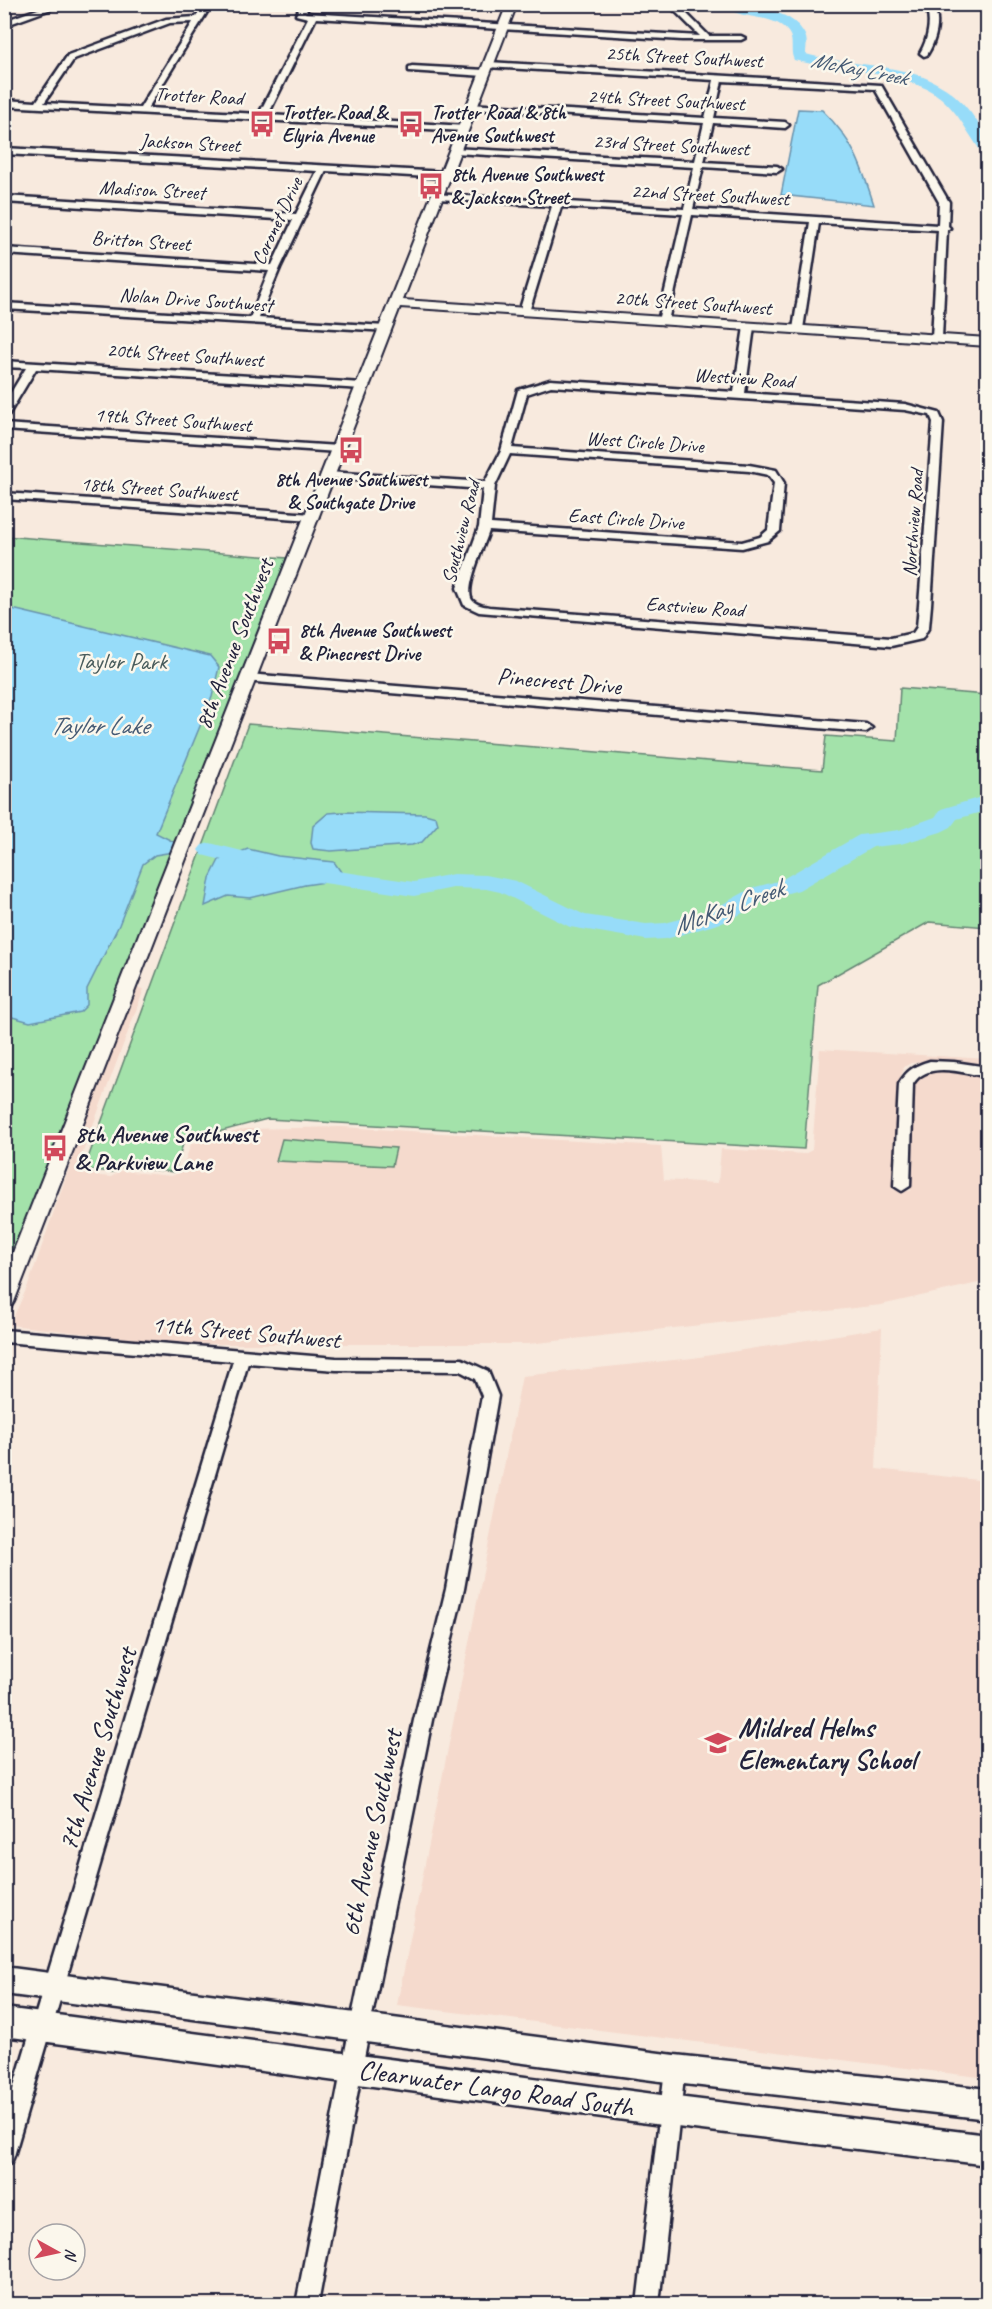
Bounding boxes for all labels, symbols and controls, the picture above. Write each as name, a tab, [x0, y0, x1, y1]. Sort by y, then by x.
street label: 25th Street Southwest	[605, 40, 765, 74]
water label: McKay Creek	[809, 46, 913, 93]
street label: Trotter Road	[154, 81, 247, 111]
street label: 24th Street Southwest	[587, 83, 747, 117]
place label: Trotter Road & Elyria Avenue	[282, 100, 390, 149]
place label: Trotter Road & 8th Avenue Southwest	[431, 100, 566, 148]
bus stop icon: Trotter Road & Elyria Avenue	[247, 109, 277, 139]
bus stop icon: Trotter Road & 8th Avenue Southwest	[396, 109, 426, 139]
street label: Jackson Street	[138, 128, 243, 158]
street label: 23rd Street Southwest	[592, 128, 752, 162]
place label: 8th Avenue Southwest & Jackson Street	[451, 162, 606, 210]
bus stop icon: 8th Avenue Southwest & Jackson Street	[416, 171, 446, 201]
street label: Coronet Drive	[246, 172, 309, 269]
street label: Madison Street	[98, 175, 209, 205]
street label: 22nd Street Southwest	[630, 178, 792, 212]
street label: Britton Street	[91, 225, 193, 257]
street label: Nolan Drive Southwest	[118, 282, 277, 318]
street label: 20th Street Southwest	[614, 285, 775, 321]
street label: 20th Street Southwest	[106, 337, 267, 373]
street label: Westview Road	[693, 362, 798, 394]
street label: 19th Street Southwest	[94, 402, 255, 438]
street label: West Circle Drive	[585, 425, 706, 459]
bus stop icon: 8th Avenue Southwest & Southgate Drive	[336, 435, 366, 465]
street label: Northview Road	[897, 465, 929, 577]
place label: 8th Avenue Southwest & Southgate Drive	[275, 467, 429, 515]
street label: 18th Street Southwest	[80, 471, 241, 507]
street label: Southview Road	[436, 475, 487, 586]
street label: East Circle Drive	[567, 502, 686, 536]
street label: 8th Avenue Southwest	[188, 552, 281, 734]
street label: Eastview Road	[645, 591, 748, 623]
place label: 8th Avenue Southwest & Pinecrest Drive	[299, 618, 454, 666]
bus stop icon: 8th Avenue Southwest & Pinecrest Drive	[264, 626, 294, 656]
park label: Taylor Park	[75, 646, 169, 676]
street label: Pinecrest Drive	[496, 661, 624, 702]
water label: Taylor Lake	[50, 709, 153, 742]
water label: McKay Creek	[668, 870, 792, 942]
place label: 8th Avenue Southwest & Parkview Lane	[75, 1119, 261, 1177]
bus stop icon: 8th Avenue Southwest & Parkview Lane	[40, 1133, 70, 1163]
street label: 11th Street Southwest	[151, 1309, 343, 1355]
street label: 7th Avenue Southwest	[49, 1641, 145, 1855]
place label: Mildred Helms Elementary School	[738, 1710, 921, 1777]
street label: 6th Avenue Southwest	[332, 1724, 411, 1940]
school or university icon: Mildred Helms Elementary School	[703, 1728, 733, 1758]
street label: Clearwater Largo Road South	[356, 2051, 638, 2125]
north arrow	[27, 2222, 87, 2282]
text: N	[60, 2248, 81, 2263]

